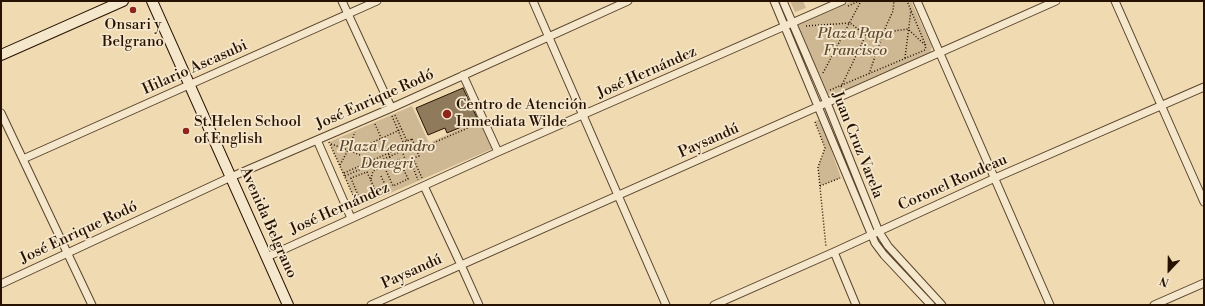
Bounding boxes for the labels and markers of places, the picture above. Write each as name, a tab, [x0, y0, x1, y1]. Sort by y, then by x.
marker: Onsari y Belgrano	[128, 5, 138, 15]
place label: Onsari y Belgrano	[102, 16, 164, 51]
place label: Centro de Atención Inmediata Wilde	[456, 96, 587, 131]
marker: Centro de Atención Inmediata Wilde	[441, 108, 453, 120]
place label: St.Helen School of English	[194, 113, 301, 148]
marker: St.Helen School of English	[181, 126, 191, 136]

